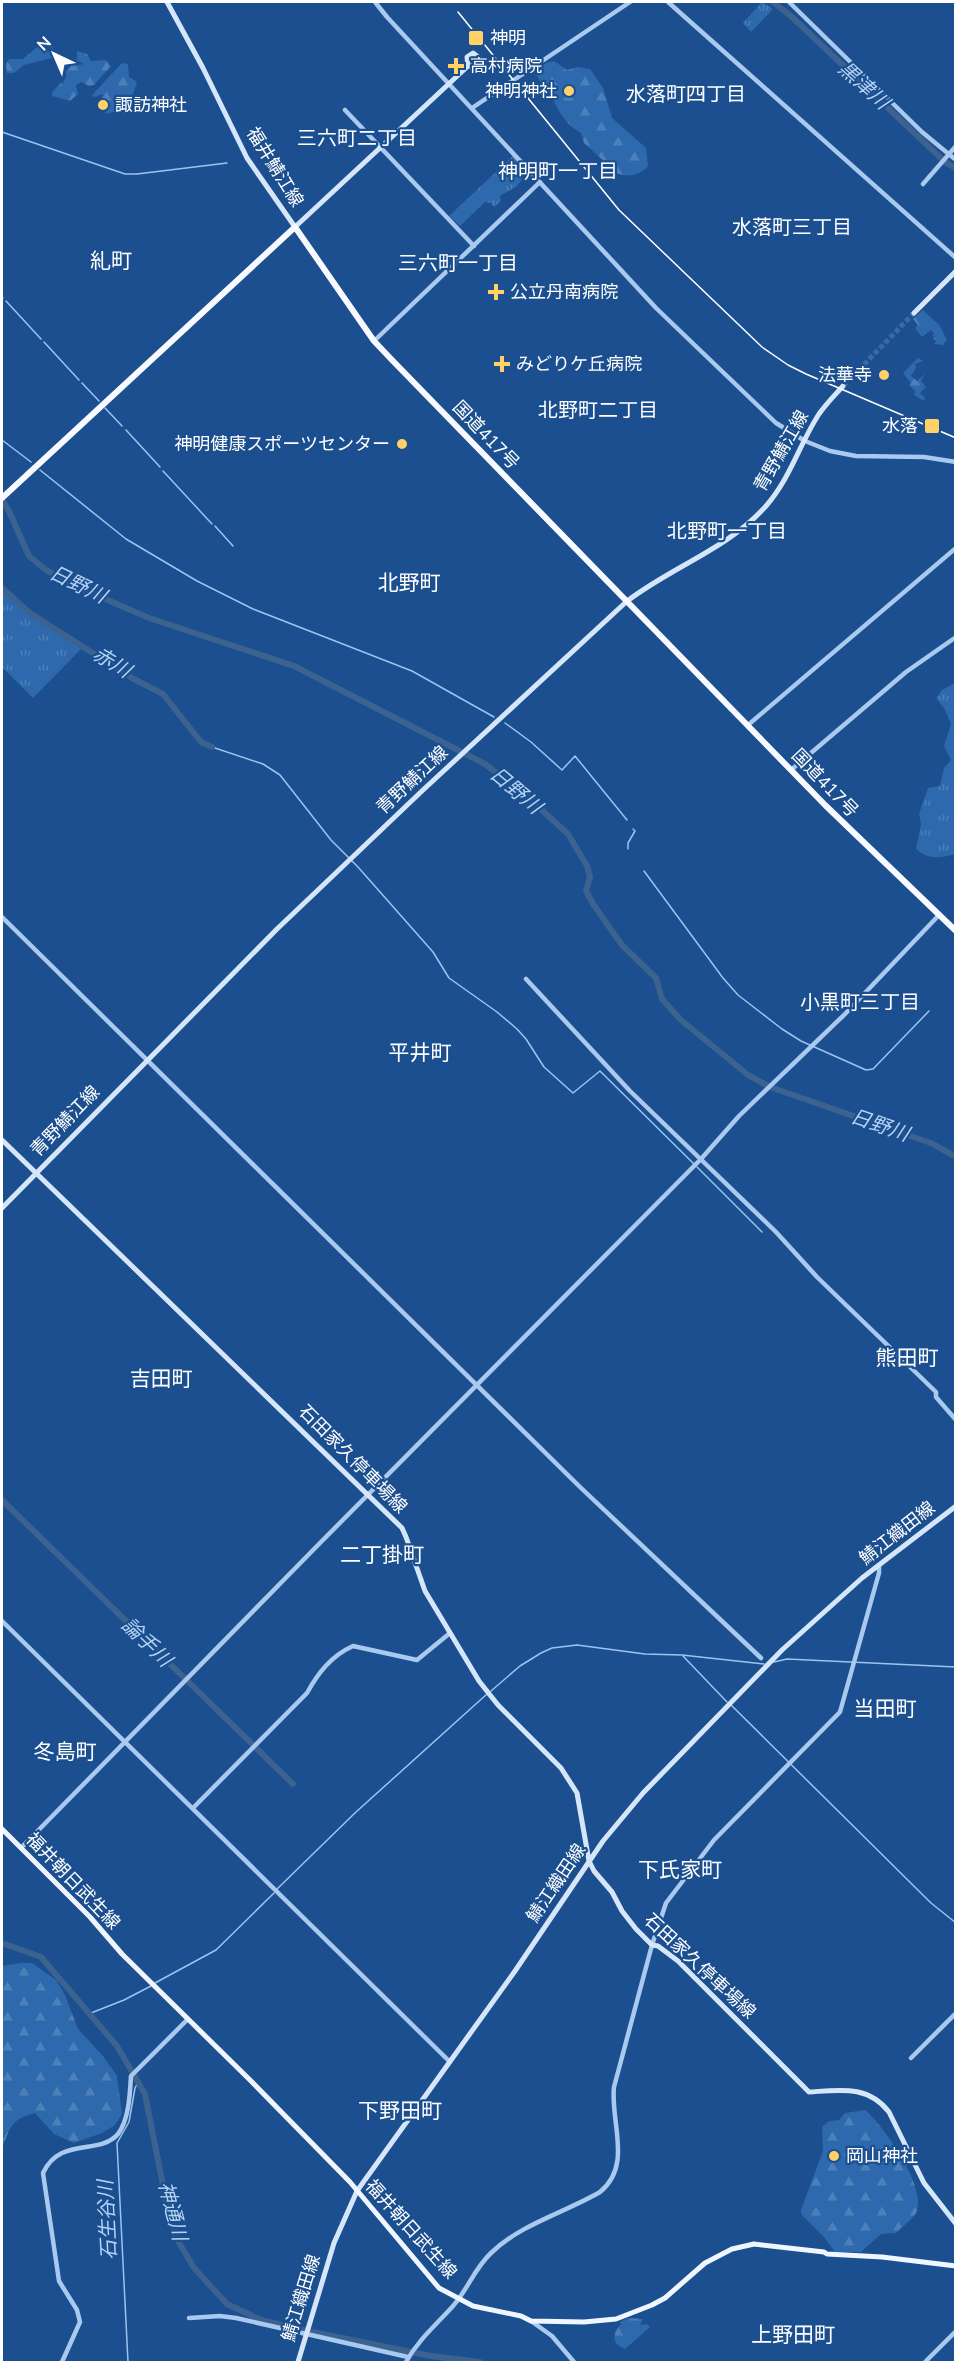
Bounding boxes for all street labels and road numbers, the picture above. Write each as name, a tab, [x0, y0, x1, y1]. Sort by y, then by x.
street label: 福井鯖江線	[242, 122, 309, 211]
street label: 国道417号	[448, 396, 525, 474]
street label: 青野鯖江線	[748, 406, 813, 495]
street label: 青野鯖江線	[371, 741, 452, 819]
street label: 国道417号	[787, 744, 864, 822]
street label: 青野鯖江線	[25, 1080, 104, 1161]
street label: 石田家久停車場線	[294, 1400, 412, 1518]
street label: 鯖江織田線	[854, 1496, 939, 1569]
street label: 福井朝日武生線	[21, 1827, 125, 1934]
street label: 鯖江織田線	[521, 1839, 590, 1926]
street label: 石田家久停車場線	[640, 1908, 761, 2023]
street label: 福井朝日武生線	[361, 2174, 462, 2283]
street label: 鯖江織田線	[276, 2251, 325, 2344]

